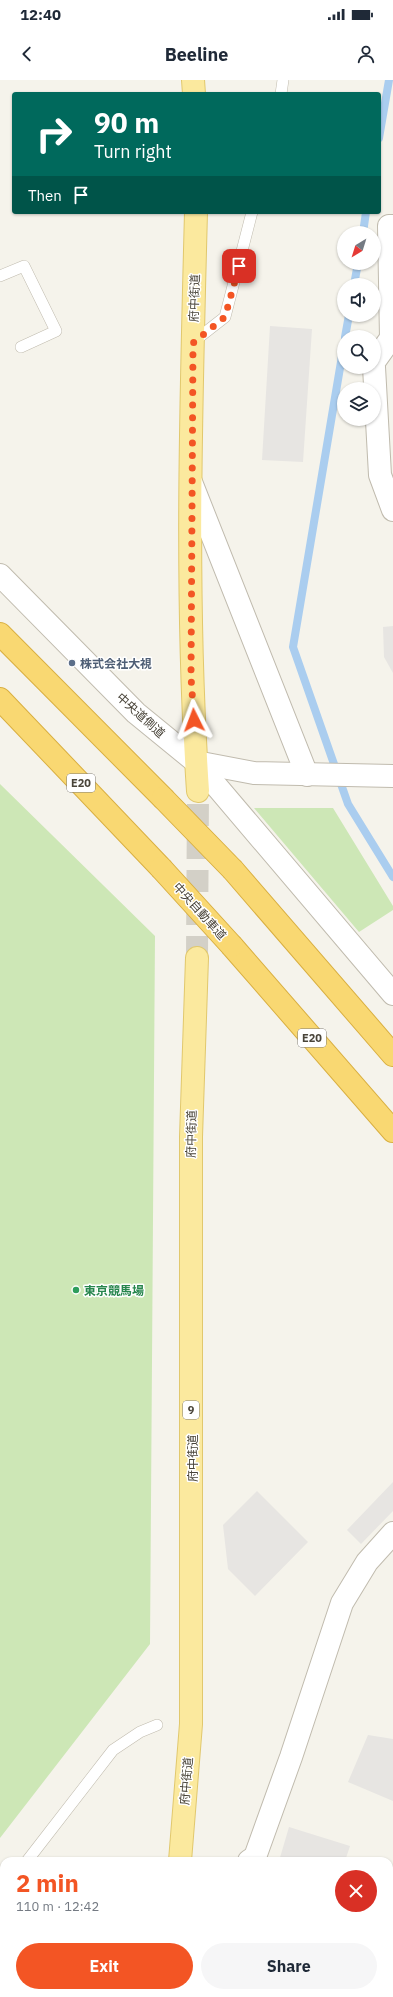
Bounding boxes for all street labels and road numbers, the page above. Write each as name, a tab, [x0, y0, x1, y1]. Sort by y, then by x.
street label: 府中街道	[186, 274, 202, 322]
street label: 中央道側道	[114, 689, 168, 741]
road number: E20	[67, 774, 95, 792]
street label: 中央自動車道	[170, 879, 230, 943]
road number: E20	[298, 1029, 326, 1047]
street label: 府中街道	[183, 1110, 199, 1158]
road number: 9	[183, 1401, 199, 1419]
street label: 府中街道	[185, 1434, 200, 1482]
street label: 府中街道	[176, 1756, 196, 1806]

